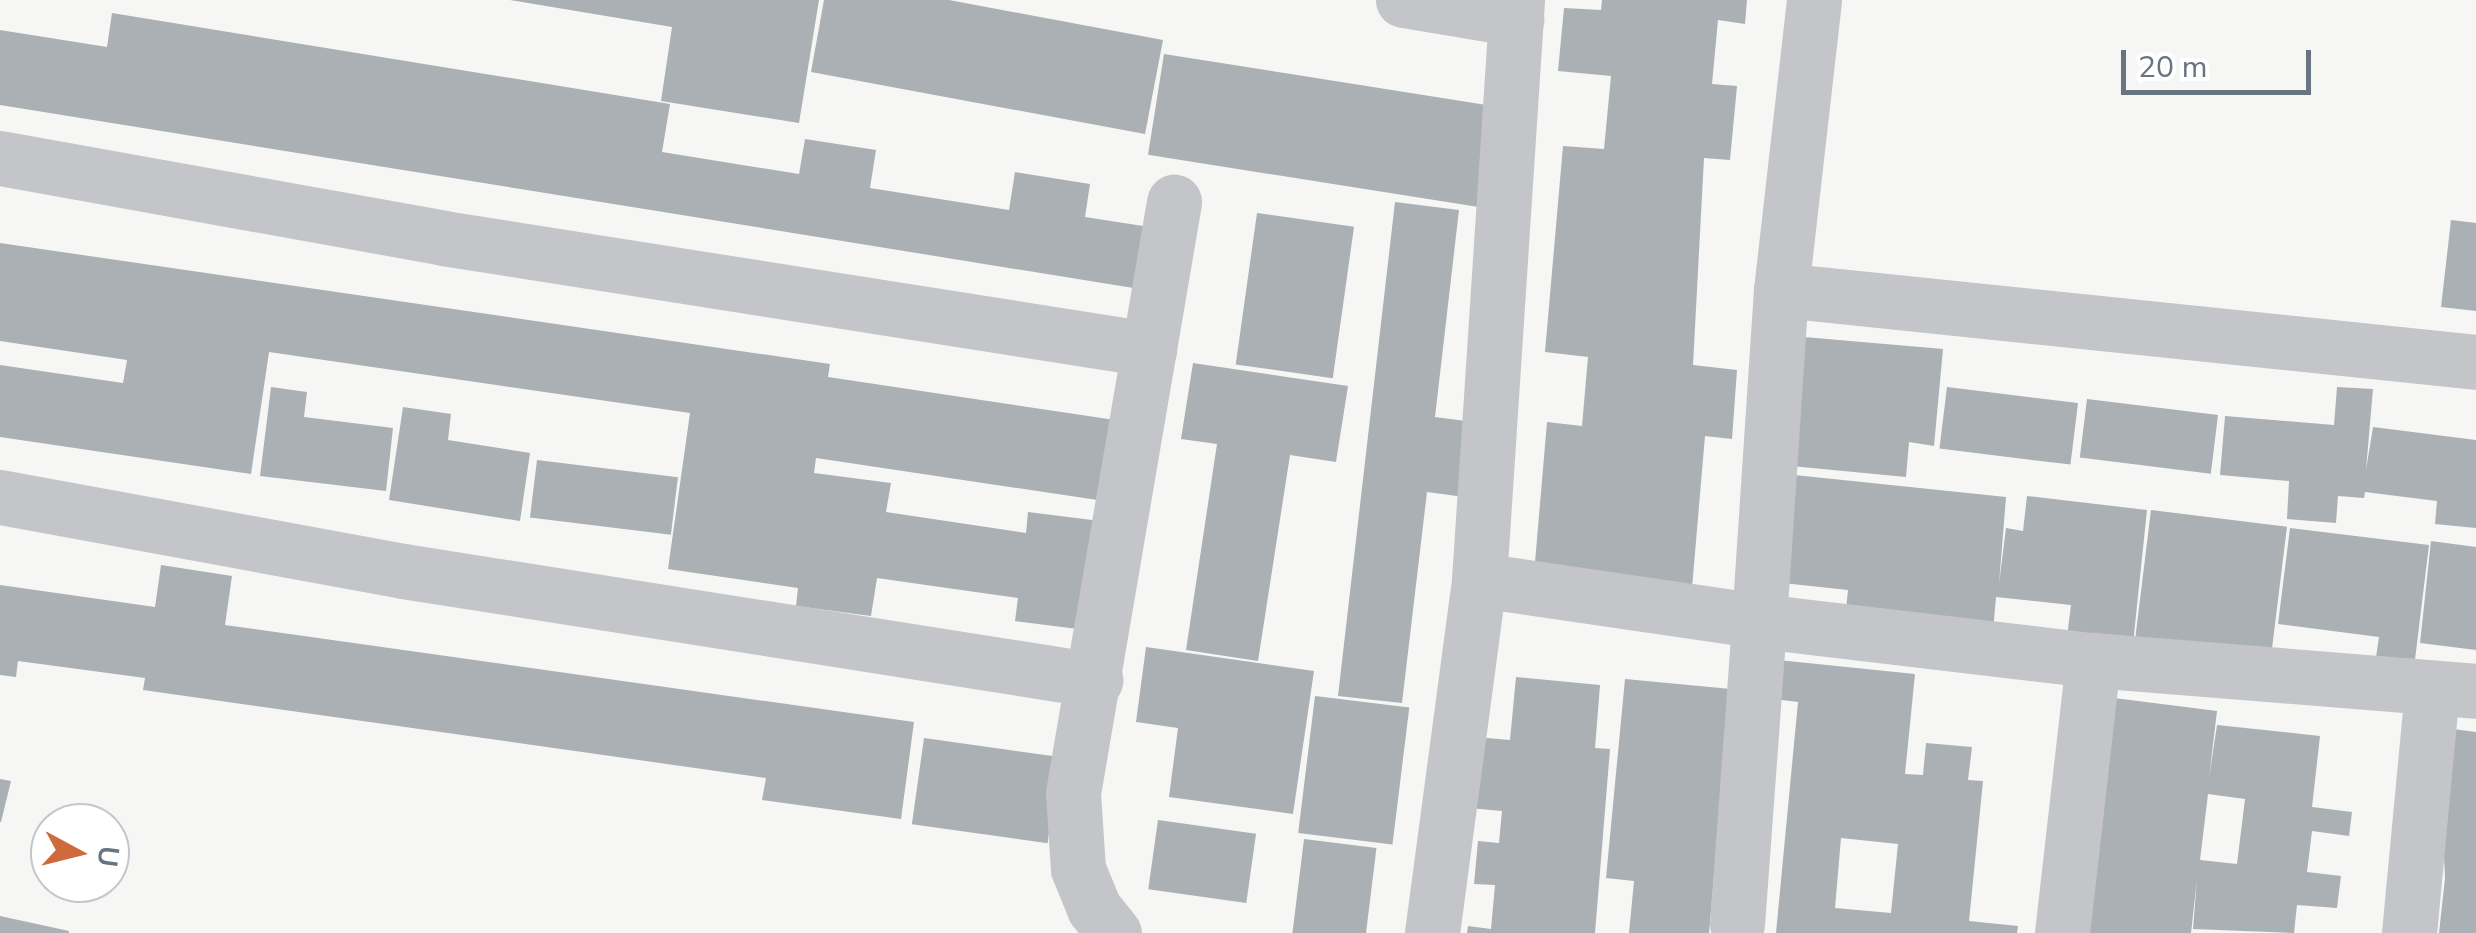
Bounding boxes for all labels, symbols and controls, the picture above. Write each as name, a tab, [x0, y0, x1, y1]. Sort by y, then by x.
scale bar	[2126, 30, 2316, 92]
text: 20 m	[2138, 47, 2207, 88]
north arrow	[30, 803, 130, 903]
text: U	[88, 844, 128, 869]

